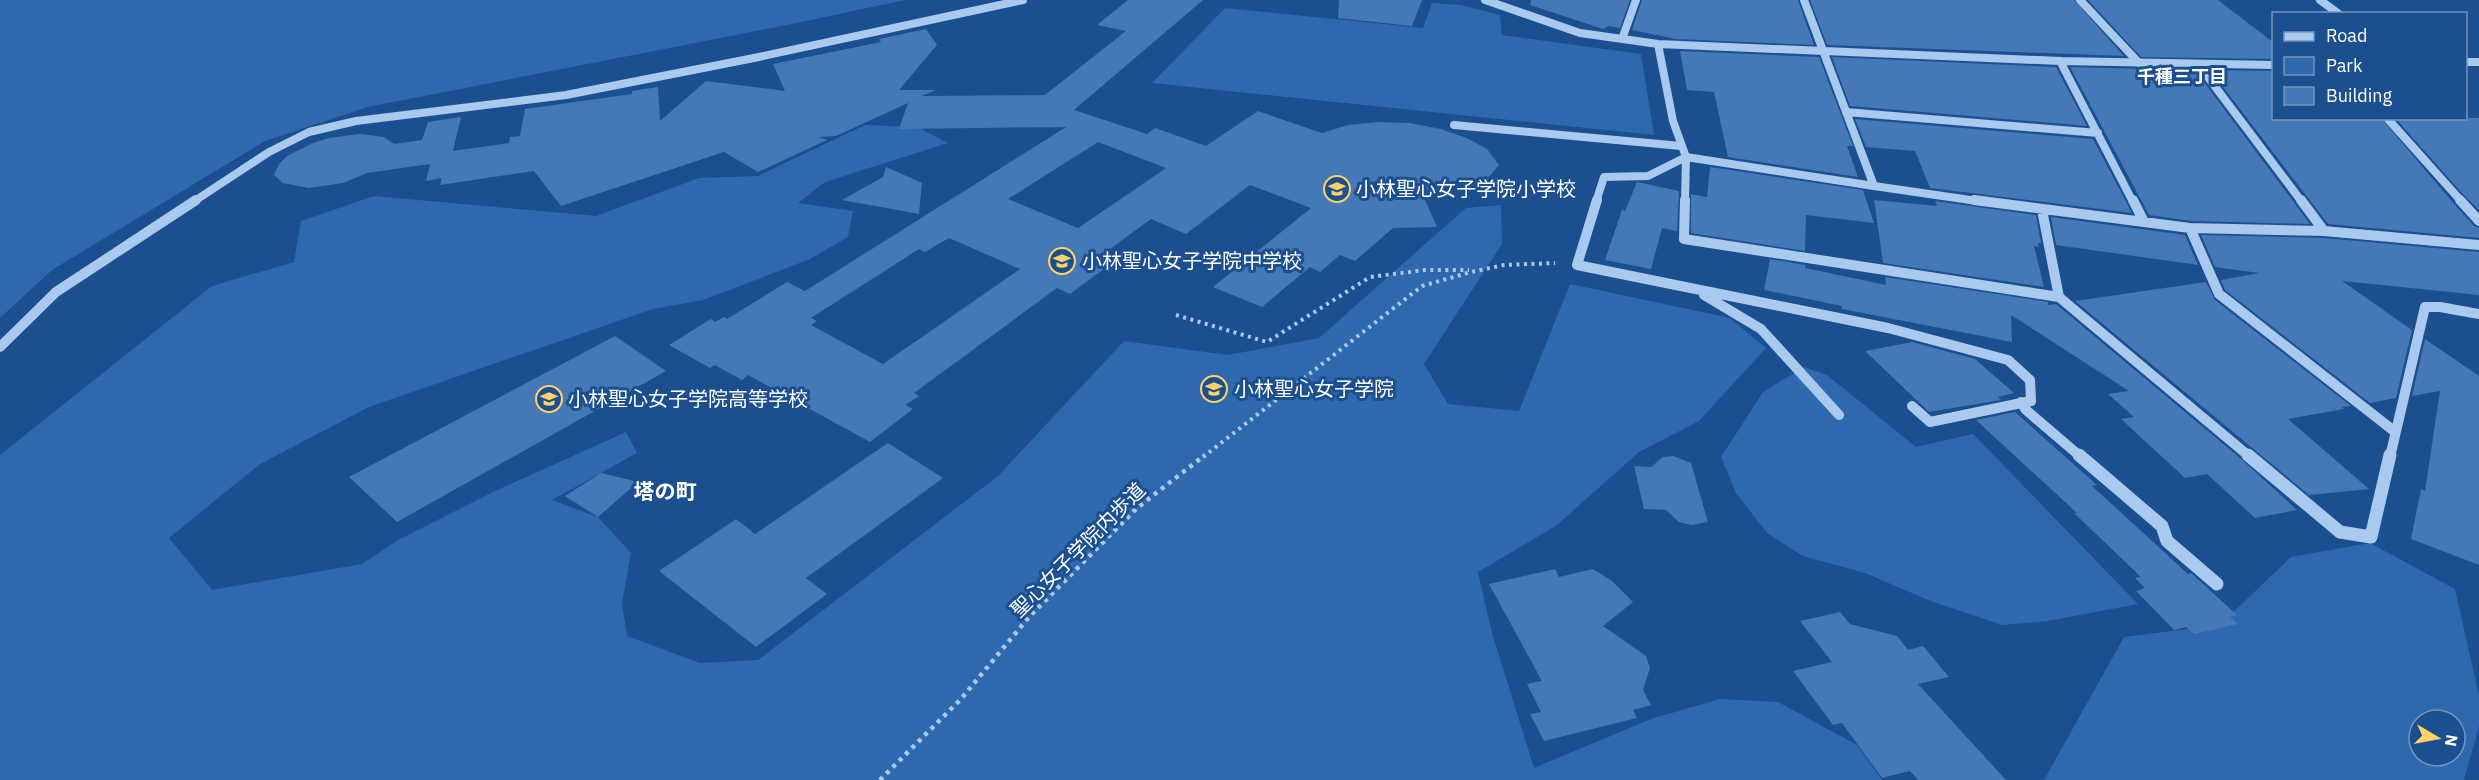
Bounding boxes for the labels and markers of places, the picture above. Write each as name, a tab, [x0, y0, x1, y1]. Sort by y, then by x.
school or university icon: 小林聖心女子学院小学校	[1322, 174, 1352, 204]
place label: 小林聖心女子学院小学校	[1356, 175, 1576, 202]
school or university icon: 小林聖心女子学院中学校	[1047, 246, 1077, 276]
place label: 小林聖心女子学院中学校	[1082, 247, 1302, 274]
school or university icon: 小林聖心女子学院	[1199, 374, 1229, 404]
place label: 小林聖心女子学院	[1234, 375, 1394, 402]
school or university icon: 小林聖心女子学院高等学校	[534, 384, 564, 414]
place label: 小林聖心女子学院高等学校	[568, 385, 808, 412]

